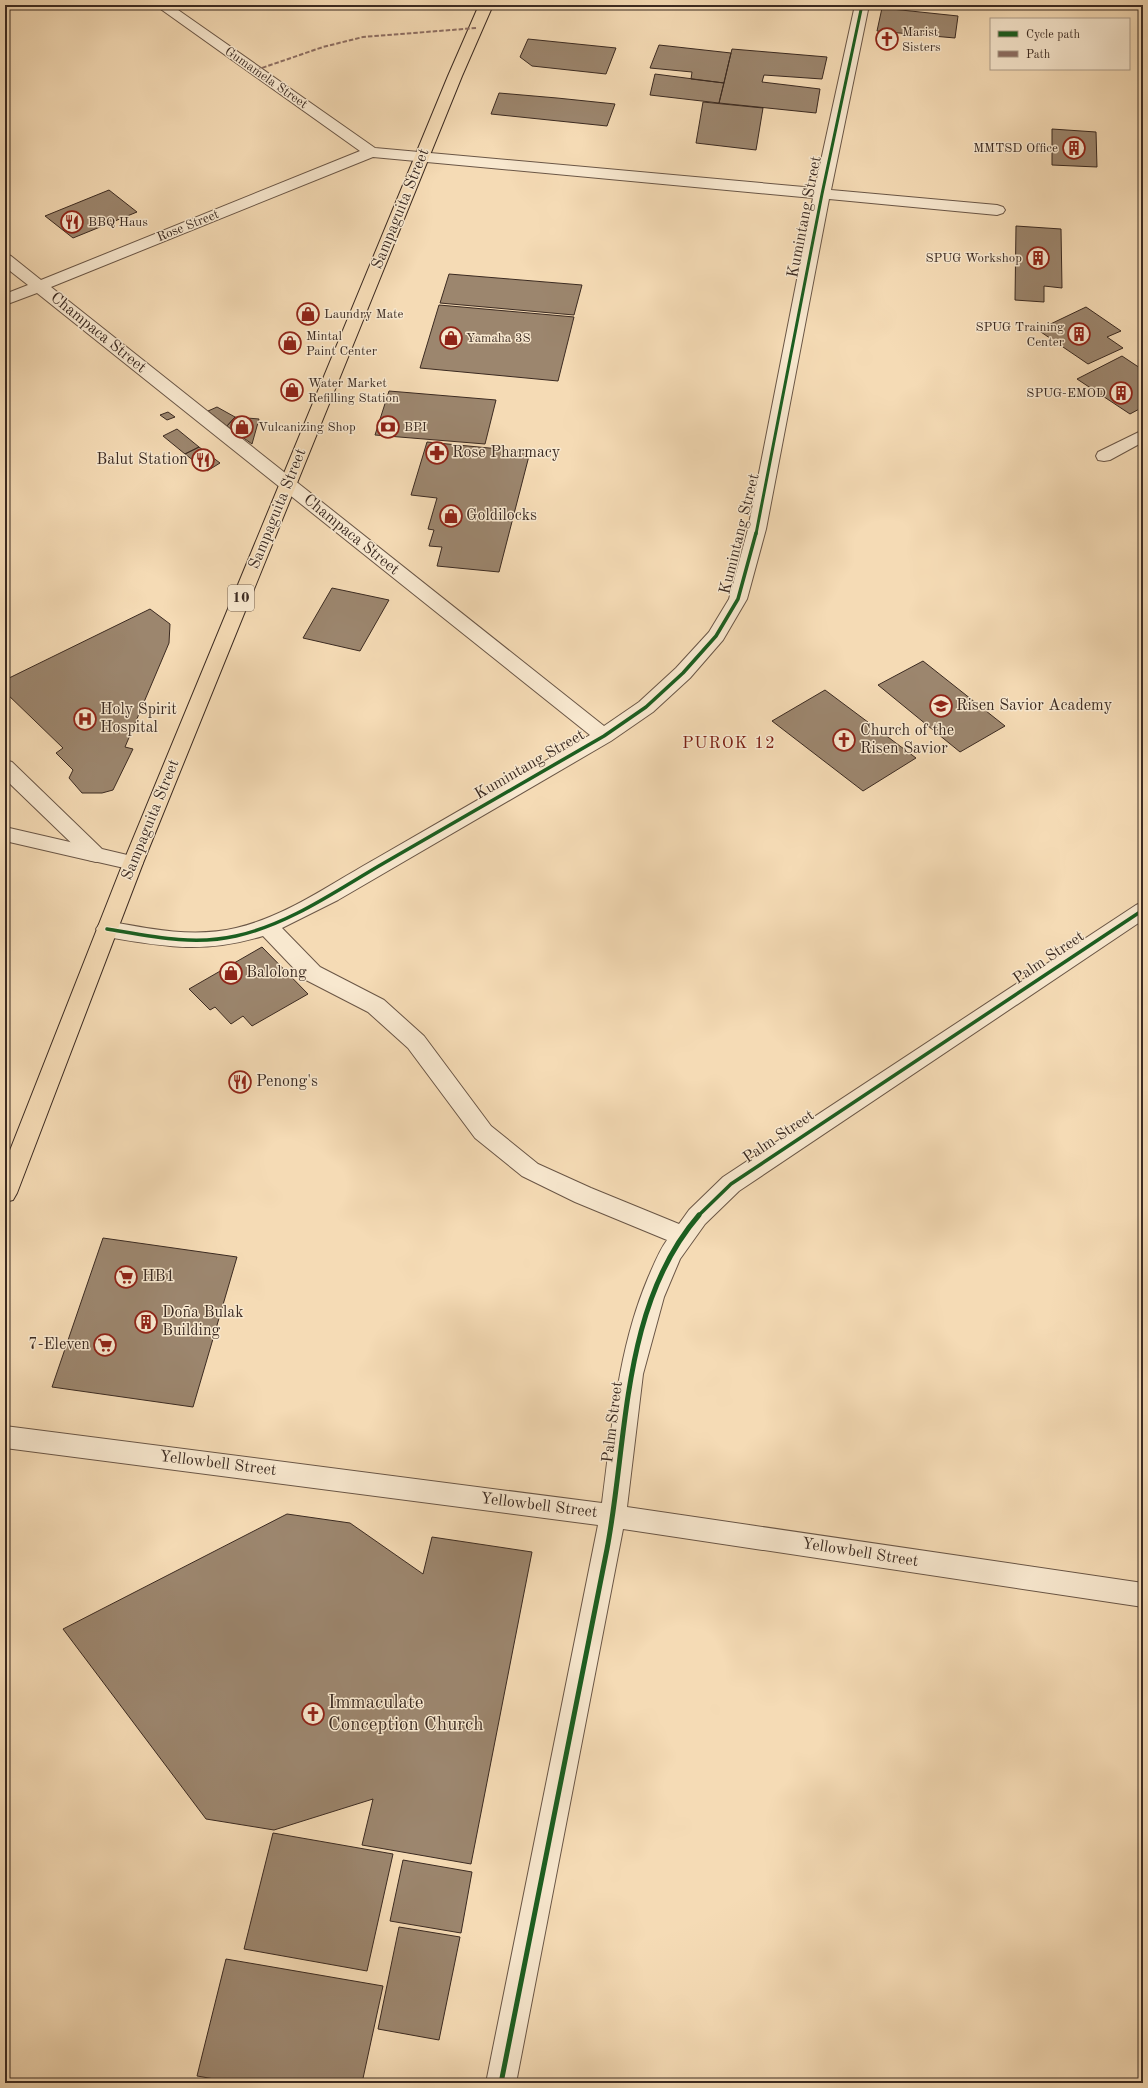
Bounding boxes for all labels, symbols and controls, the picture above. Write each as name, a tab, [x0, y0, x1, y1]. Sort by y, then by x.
legend	[990, 18, 1130, 70]
church icon: Marist Sisters	[874, 26, 900, 52]
place label: Marist Sisters	[902, 26, 941, 54]
text: Cycle path	[1026, 29, 1081, 41]
street label: Gumamela Street	[222, 45, 310, 112]
text: Path	[1026, 49, 1051, 61]
building icon: MMTSD Office	[1061, 135, 1087, 161]
place label: MMTSD Office	[973, 142, 1058, 155]
street label: Sampaguita Street	[369, 146, 433, 272]
street label: Kumintang Street	[785, 154, 825, 279]
street label: Rose Street	[155, 208, 221, 244]
restaurant icon: BBQ Haus	[59, 209, 85, 235]
place label: BBQ Haus	[88, 216, 148, 229]
building icon: SPUG Workshop	[1025, 245, 1051, 271]
place label: SPUG Workshop	[926, 252, 1022, 265]
street label: Champaca Street	[47, 290, 149, 377]
shop icon: Laundry Mate	[295, 301, 321, 327]
place label: Laundry Mate	[324, 308, 404, 321]
place label: SPUG Training Center	[975, 321, 1065, 349]
building icon: SPUG Training Center	[1066, 321, 1092, 347]
shop icon: Yamaha 3S	[438, 325, 464, 351]
shop icon: Mintal Paint Center	[277, 330, 303, 356]
place label: Mintal Paint Center	[306, 330, 378, 358]
place label: Yamaha 3S	[466, 332, 531, 345]
shop icon: Water Market Refilling Station	[279, 377, 305, 403]
place label: Water Market Refilling Station	[308, 377, 399, 405]
building icon: SPUG-EMOD	[1108, 380, 1134, 406]
place label: SPUG-EMOD	[1026, 387, 1106, 400]
shop icon: Vulcanizing Shop	[229, 414, 255, 440]
bank icon: BPI	[375, 414, 401, 440]
place label: Vulcanizing Shop	[258, 421, 356, 434]
place label: BPI	[404, 421, 427, 434]
pharmacy icon: Rose Pharmacy	[424, 440, 450, 466]
place label: Rose Pharmacy	[452, 445, 561, 461]
street label: Sampaguita Street	[246, 446, 310, 572]
restaurant icon: Balut Station	[190, 447, 216, 473]
place label: Balut Station	[96, 452, 188, 468]
street label: Kumintang Street	[717, 472, 763, 596]
street label: Champaca Street	[300, 492, 402, 579]
shop icon: Goldilocks	[438, 503, 464, 529]
place label: Goldilocks	[466, 508, 537, 524]
road number: 10	[228, 585, 254, 611]
school or university icon: Risen Savior Academy	[928, 693, 954, 719]
place label: Risen Savior Academy	[956, 698, 1113, 714]
place label: Holy Spirit Hospital	[100, 702, 177, 736]
hospital icon: Holy Spirit Hospital	[72, 706, 98, 732]
place label: Church of the Risen Savior	[860, 723, 954, 757]
street label: Kumintang Street	[472, 727, 588, 803]
church icon: Church of the Risen Savior	[831, 727, 857, 753]
district label: PUROK 12	[682, 735, 776, 752]
street label: Sampaguita Street	[119, 757, 183, 883]
street label: Palm Street	[1011, 928, 1088, 988]
shop icon: Balolong	[218, 960, 244, 986]
place label: Balolong	[246, 965, 307, 981]
restaurant icon: Penong's	[227, 1069, 253, 1095]
place label: Penong's	[256, 1074, 318, 1090]
street label: Palm Street	[741, 1107, 818, 1167]
supermarket icon: HB1	[113, 1264, 139, 1290]
place label: HB1	[142, 1269, 175, 1285]
place label: Doña Bulak Building	[162, 1305, 244, 1339]
building icon: Doña Bulak Building	[133, 1309, 159, 1335]
supermarket icon: 7-Eleven	[92, 1332, 118, 1358]
place label: 7-Eleven	[28, 1337, 90, 1353]
street label: Palm Street	[600, 1380, 626, 1464]
street label: Yellowbell Street	[159, 1449, 278, 1479]
street label: Yellowbell Street	[480, 1491, 599, 1521]
street label: Yellowbell Street	[801, 1536, 920, 1570]
place label: Immaculate Conception Church	[328, 1694, 484, 1735]
church icon: Immaculate Conception Church	[300, 1701, 326, 1727]

